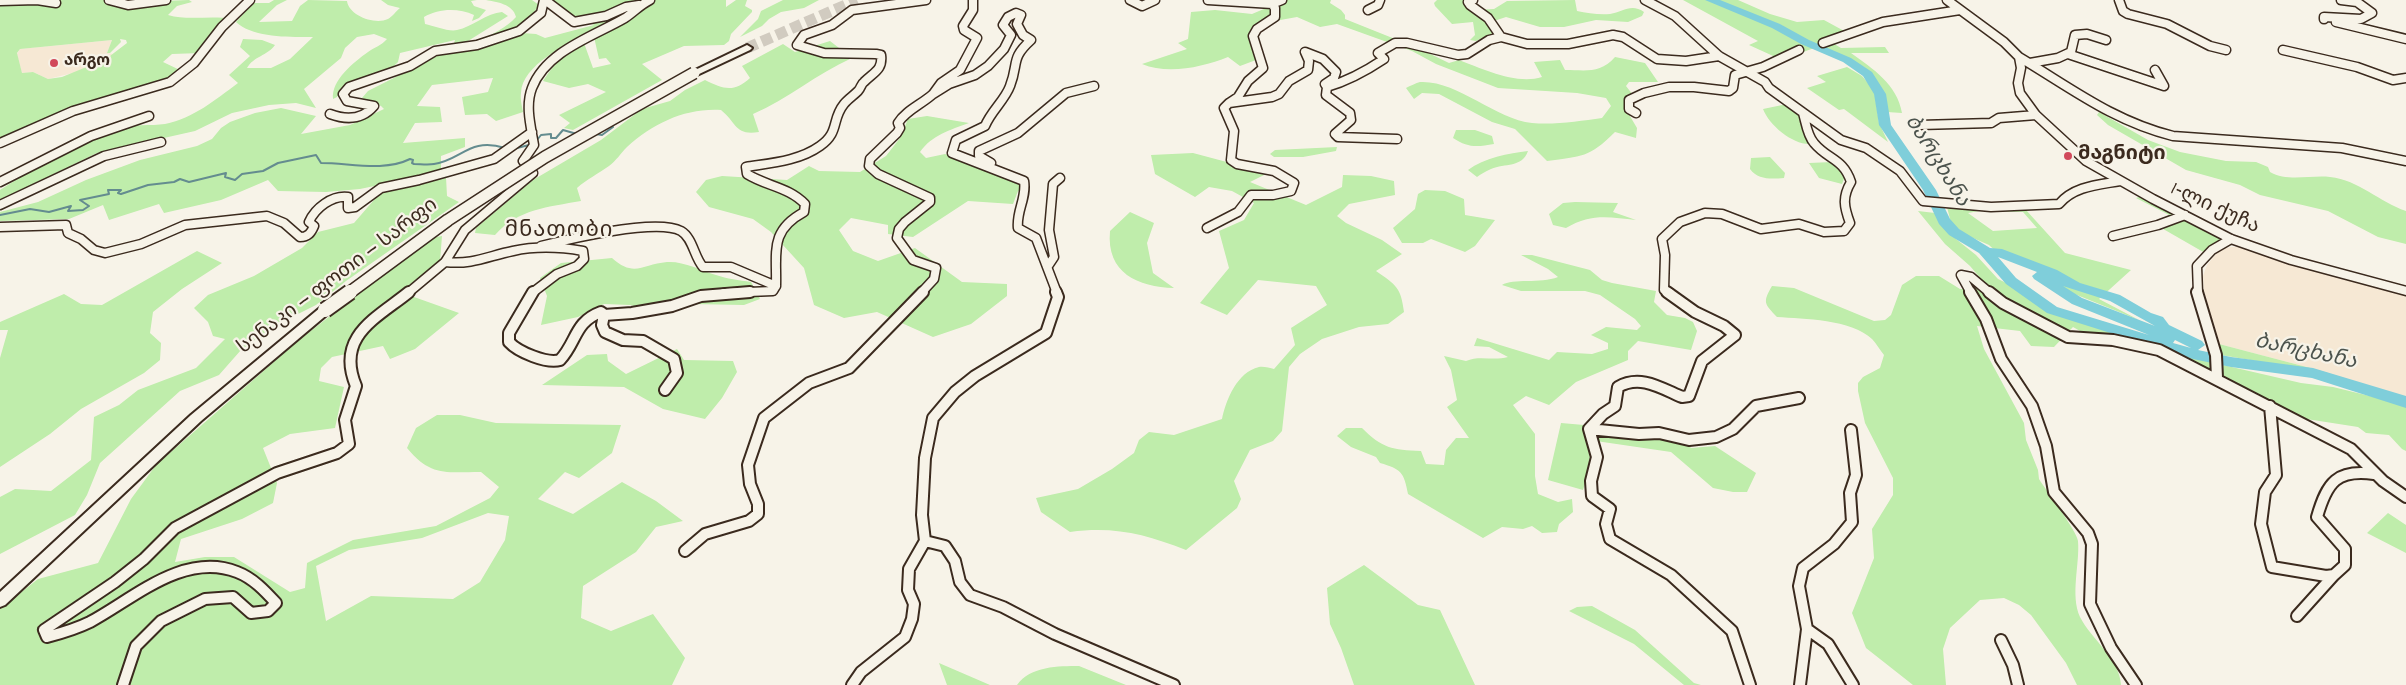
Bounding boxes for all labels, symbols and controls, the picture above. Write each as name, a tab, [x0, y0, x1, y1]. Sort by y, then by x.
place label: არგო	[64, 53, 110, 73]
marker: არგო	[48, 57, 60, 69]
water label: ბარცხანა	[1897, 112, 1973, 212]
place label: მაგნიტი	[2078, 144, 2166, 168]
marker: მაგნიტი	[2062, 150, 2074, 162]
street label: 1-ლი ქუჩა	[2166, 179, 2262, 241]
street label: სენაკი — ფოთი — სარფი	[234, 195, 444, 361]
district label: მნათობი	[504, 220, 614, 246]
water label: ბარცხანა	[2252, 331, 2358, 377]

